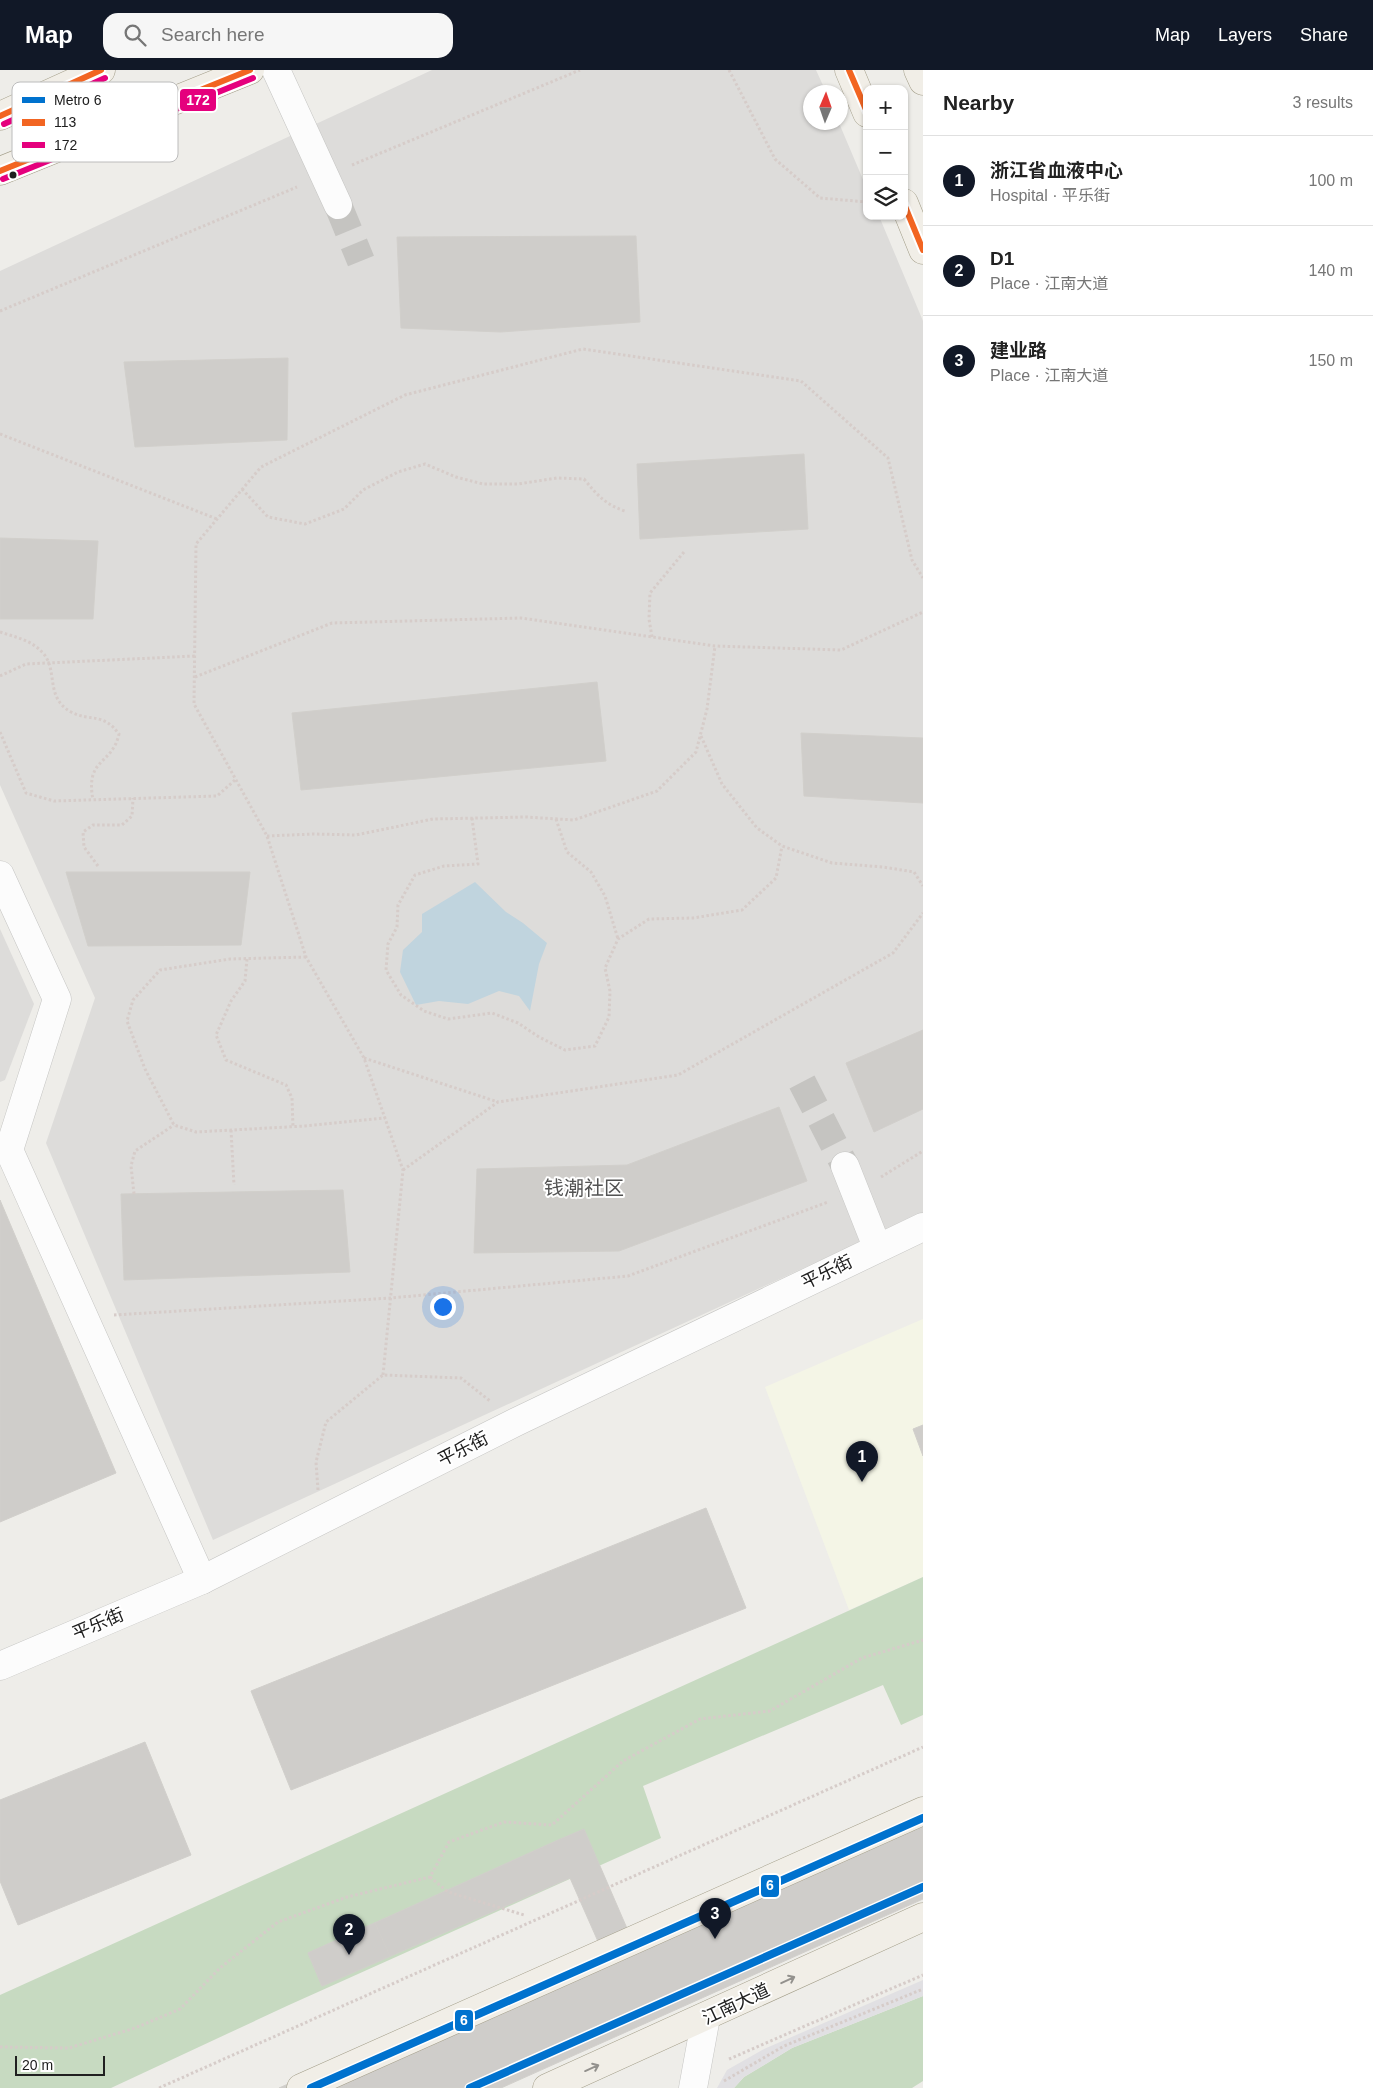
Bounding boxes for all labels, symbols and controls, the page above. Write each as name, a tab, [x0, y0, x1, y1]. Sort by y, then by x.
search box	[103, 13, 453, 58]
text: Map	[25, 21, 73, 48]
icon: search	[121, 21, 149, 49]
text: Search here	[161, 24, 265, 45]
text: Map	[1155, 25, 1190, 45]
text: Layers	[1218, 25, 1272, 45]
text: Share	[1300, 25, 1348, 45]
legend	[12, 82, 178, 162]
north arrow	[803, 85, 848, 130]
map controls	[863, 85, 908, 220]
button: +	[863, 85, 908, 130]
line badge: 172	[179, 88, 217, 112]
text: Nearby	[943, 91, 1014, 114]
text: Metro 6	[54, 92, 102, 108]
text: 172	[186, 92, 210, 108]
text: 3 results	[1293, 94, 1353, 111]
text: 113	[54, 114, 77, 130]
button: −	[863, 130, 908, 175]
text: 172	[54, 137, 78, 153]
text: 浙江省血液中心	[990, 160, 1123, 181]
unlabelled marker	[8, 170, 18, 180]
text: 1	[955, 172, 963, 189]
text: 100 m	[1309, 172, 1353, 189]
button: layers	[863, 175, 908, 220]
text: Hospital · 平乐街	[990, 187, 1110, 204]
text: D1	[990, 248, 1014, 269]
text: 2	[955, 262, 963, 279]
text: 140 m	[1309, 262, 1353, 279]
text: Place · 江南大道	[990, 275, 1108, 292]
text: 建业路	[990, 340, 1047, 361]
text: 3	[955, 352, 963, 369]
text: 150 m	[1309, 352, 1353, 369]
text: Place · 江南大道	[990, 367, 1108, 384]
district label: 钱潮社区	[544, 1177, 624, 1199]
street label: 平乐街	[798, 1251, 856, 1293]
your location	[430, 1294, 456, 1320]
street label: 平乐街	[434, 1428, 492, 1470]
pin: 1	[846, 1441, 878, 1482]
street label: 平乐街	[69, 1604, 127, 1644]
line badge: 6	[760, 1874, 780, 1898]
text: 6	[766, 1877, 774, 1893]
pin: 3	[699, 1898, 731, 1939]
pin: 2	[333, 1914, 365, 1955]
one-way arrow	[780, 1974, 795, 1984]
street label: 江南大道	[699, 1980, 773, 2028]
line badge: 6	[454, 2009, 474, 2032]
text: 6	[460, 2012, 468, 2028]
scale bar	[15, 2053, 105, 2076]
text: 20 m	[22, 2057, 53, 2073]
one-way arrow	[584, 2063, 599, 2073]

